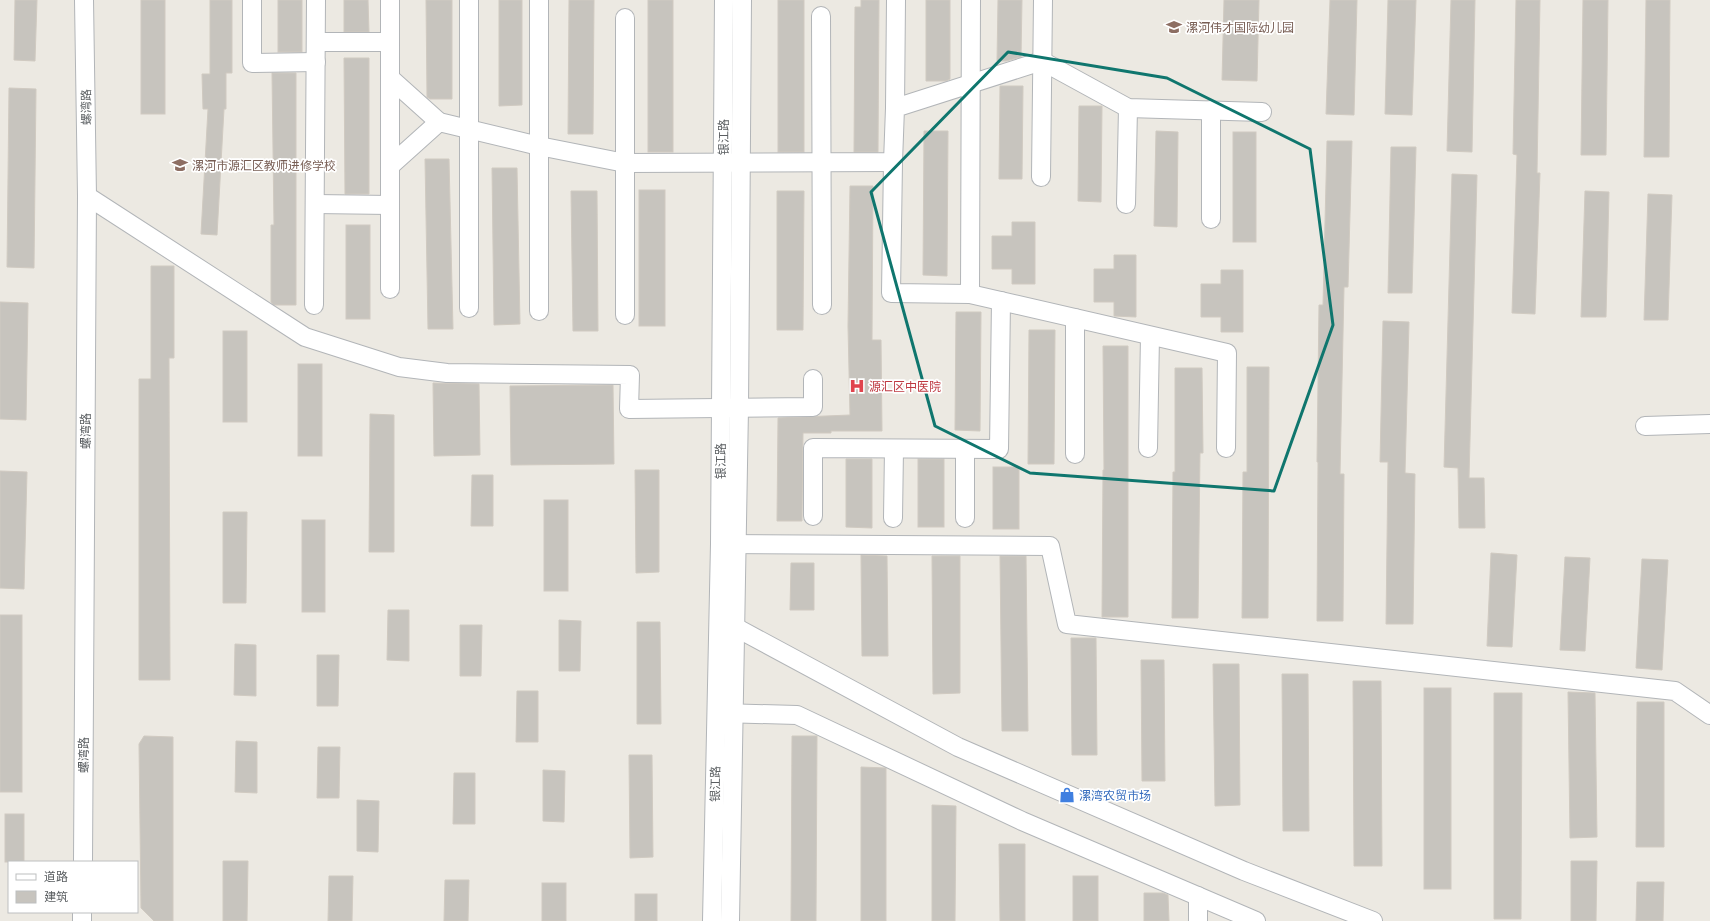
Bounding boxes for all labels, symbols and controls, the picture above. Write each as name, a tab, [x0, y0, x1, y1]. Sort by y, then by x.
school or university icon: 漯河伟才国际幼儿园	[1165, 18, 1183, 36]
place label: 漯河伟才国际幼儿园	[1186, 19, 1294, 36]
street label: 螺湾路	[77, 89, 95, 125]
street label: 银江路	[715, 119, 732, 155]
school or university icon: 漯河市源汇区教师进修学校	[171, 156, 189, 174]
place label: 漯河市源汇区教师进修学校	[192, 157, 336, 174]
hospital icon: 源汇区中医院	[848, 377, 866, 395]
place label: 源汇区中医院	[869, 378, 941, 395]
street label: 螺湾路	[77, 413, 94, 449]
street label: 银江路	[712, 443, 729, 479]
street label: 螺湾路	[75, 737, 92, 773]
street label: 银江路	[706, 766, 724, 802]
shop icon: 漯湾农贸市场	[1058, 786, 1076, 804]
place label: 漯湾农贸市场	[1079, 787, 1151, 804]
legend	[8, 861, 138, 913]
text: 道路	[44, 868, 68, 885]
text: 建筑	[44, 888, 68, 905]

